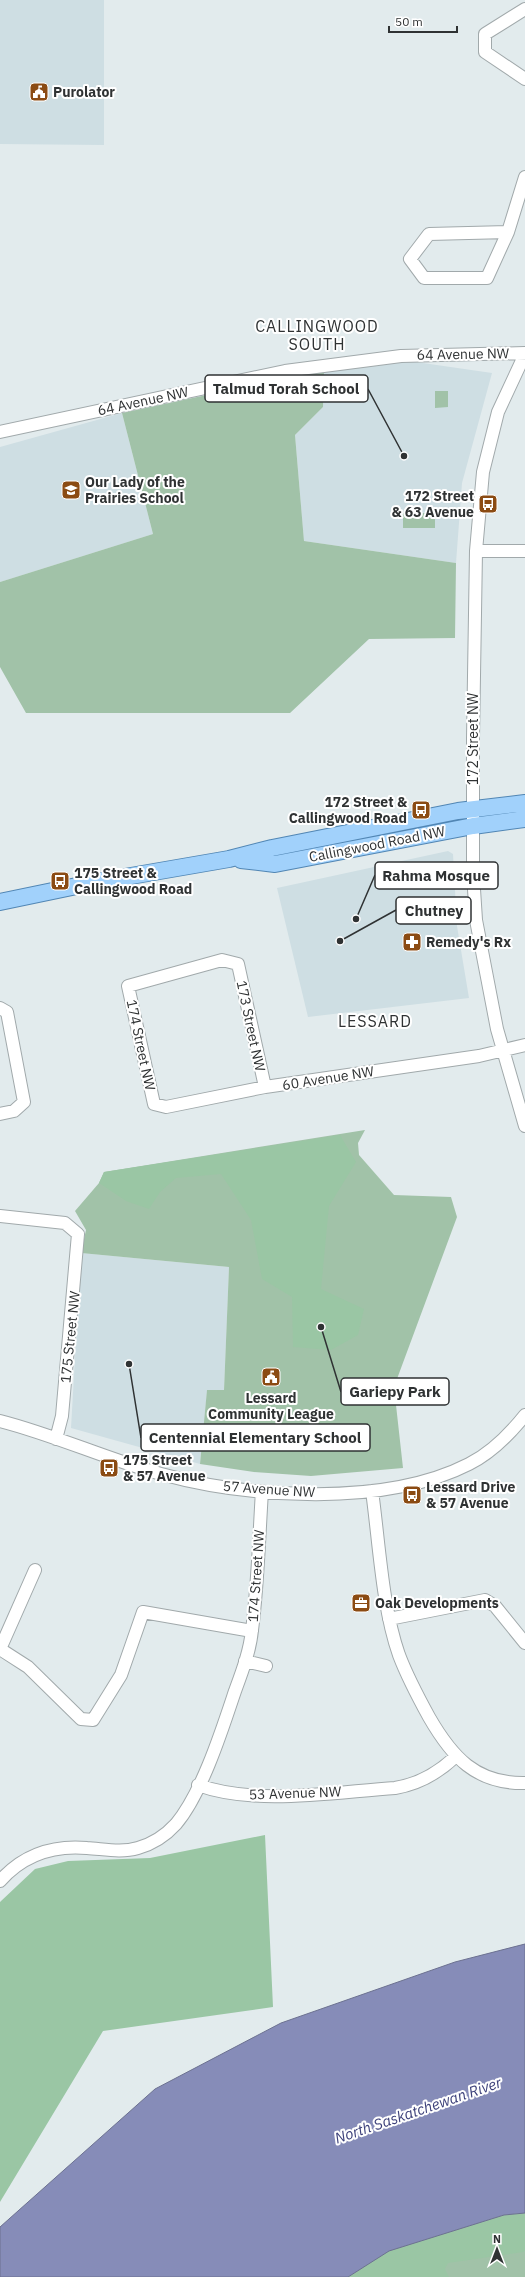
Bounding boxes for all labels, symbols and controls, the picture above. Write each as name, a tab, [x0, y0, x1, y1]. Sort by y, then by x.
scale bar	[389, 8, 457, 34]
text: 50 m	[395, 14, 423, 29]
public building icon: Purolator	[28, 81, 50, 103]
place label: Purolator	[53, 83, 115, 101]
district label: CALLINGWOOD SOUTH	[255, 316, 379, 354]
street label: 64 Avenue NW	[417, 344, 510, 364]
callout: Talmud Torah School	[205, 375, 368, 402]
text: Talmud Torah School	[213, 379, 360, 398]
street label: 64 Avenue NW	[96, 382, 191, 419]
place label: Our Lady of the Prairies School	[85, 473, 185, 507]
school or university icon: Our Lady of the Prairies School	[60, 479, 82, 501]
place label: 172 Street & 63 Avenue	[391, 487, 474, 521]
bus stop icon: 172 Street & 63 Avenue	[477, 493, 499, 515]
street label: 172 Street NW	[464, 692, 482, 785]
place label: 172 Street & Callingwood Road	[289, 793, 408, 827]
bus stop icon: 172 Street & Callingwood Road	[410, 799, 432, 821]
street label: Callingwood Road NW	[307, 822, 447, 866]
callout: Rahma Mosque	[375, 862, 498, 889]
place label: 175 Street & Callingwood Road	[74, 864, 192, 898]
text: Rahma Mosque	[382, 866, 490, 885]
bus stop icon: 175 Street & Callingwood Road	[49, 870, 71, 892]
callout: Chutney	[396, 897, 471, 924]
text: Chutney	[405, 901, 463, 920]
pharmacy icon: Remedy's Rx	[401, 931, 423, 953]
place label: Remedy's Rx	[426, 933, 511, 951]
street label: 173 Street NW	[233, 979, 270, 1074]
street label: 174 Street NW	[123, 998, 160, 1093]
district label: LESSARD	[338, 1011, 412, 1031]
street label: 60 Avenue NW	[281, 1062, 376, 1094]
street label: 175 Street NW	[56, 1290, 84, 1384]
public building icon: Lessard Community League	[260, 1366, 282, 1388]
callout: Gariepy Park	[341, 1378, 449, 1405]
text: Gariepy Park	[349, 1382, 441, 1401]
place label: Lessard Community League	[208, 1389, 334, 1423]
callout: Centennial Elementary School	[141, 1424, 370, 1451]
text: Centennial Elementary School	[149, 1428, 362, 1447]
place label: 175 Street & 57 Avenue	[123, 1451, 206, 1485]
bus stop icon: 175 Street & 57 Avenue	[98, 1457, 120, 1479]
street label: 57 Avenue NW	[222, 1477, 316, 1501]
place label: Lessard Drive & 57 Avenue	[426, 1478, 515, 1512]
bus stop icon: Lessard Drive & 57 Avenue	[401, 1484, 423, 1506]
street label: 174 Street NW	[244, 1529, 268, 1623]
office icon: Oak Developments	[350, 1592, 372, 1614]
place label: Oak Developments	[375, 1594, 499, 1612]
street label: 53 Avenue NW	[248, 1782, 342, 1804]
water label: North Saskatchewan River	[332, 2072, 504, 2147]
north arrow	[477, 2229, 517, 2269]
text: N	[493, 2232, 501, 2246]

